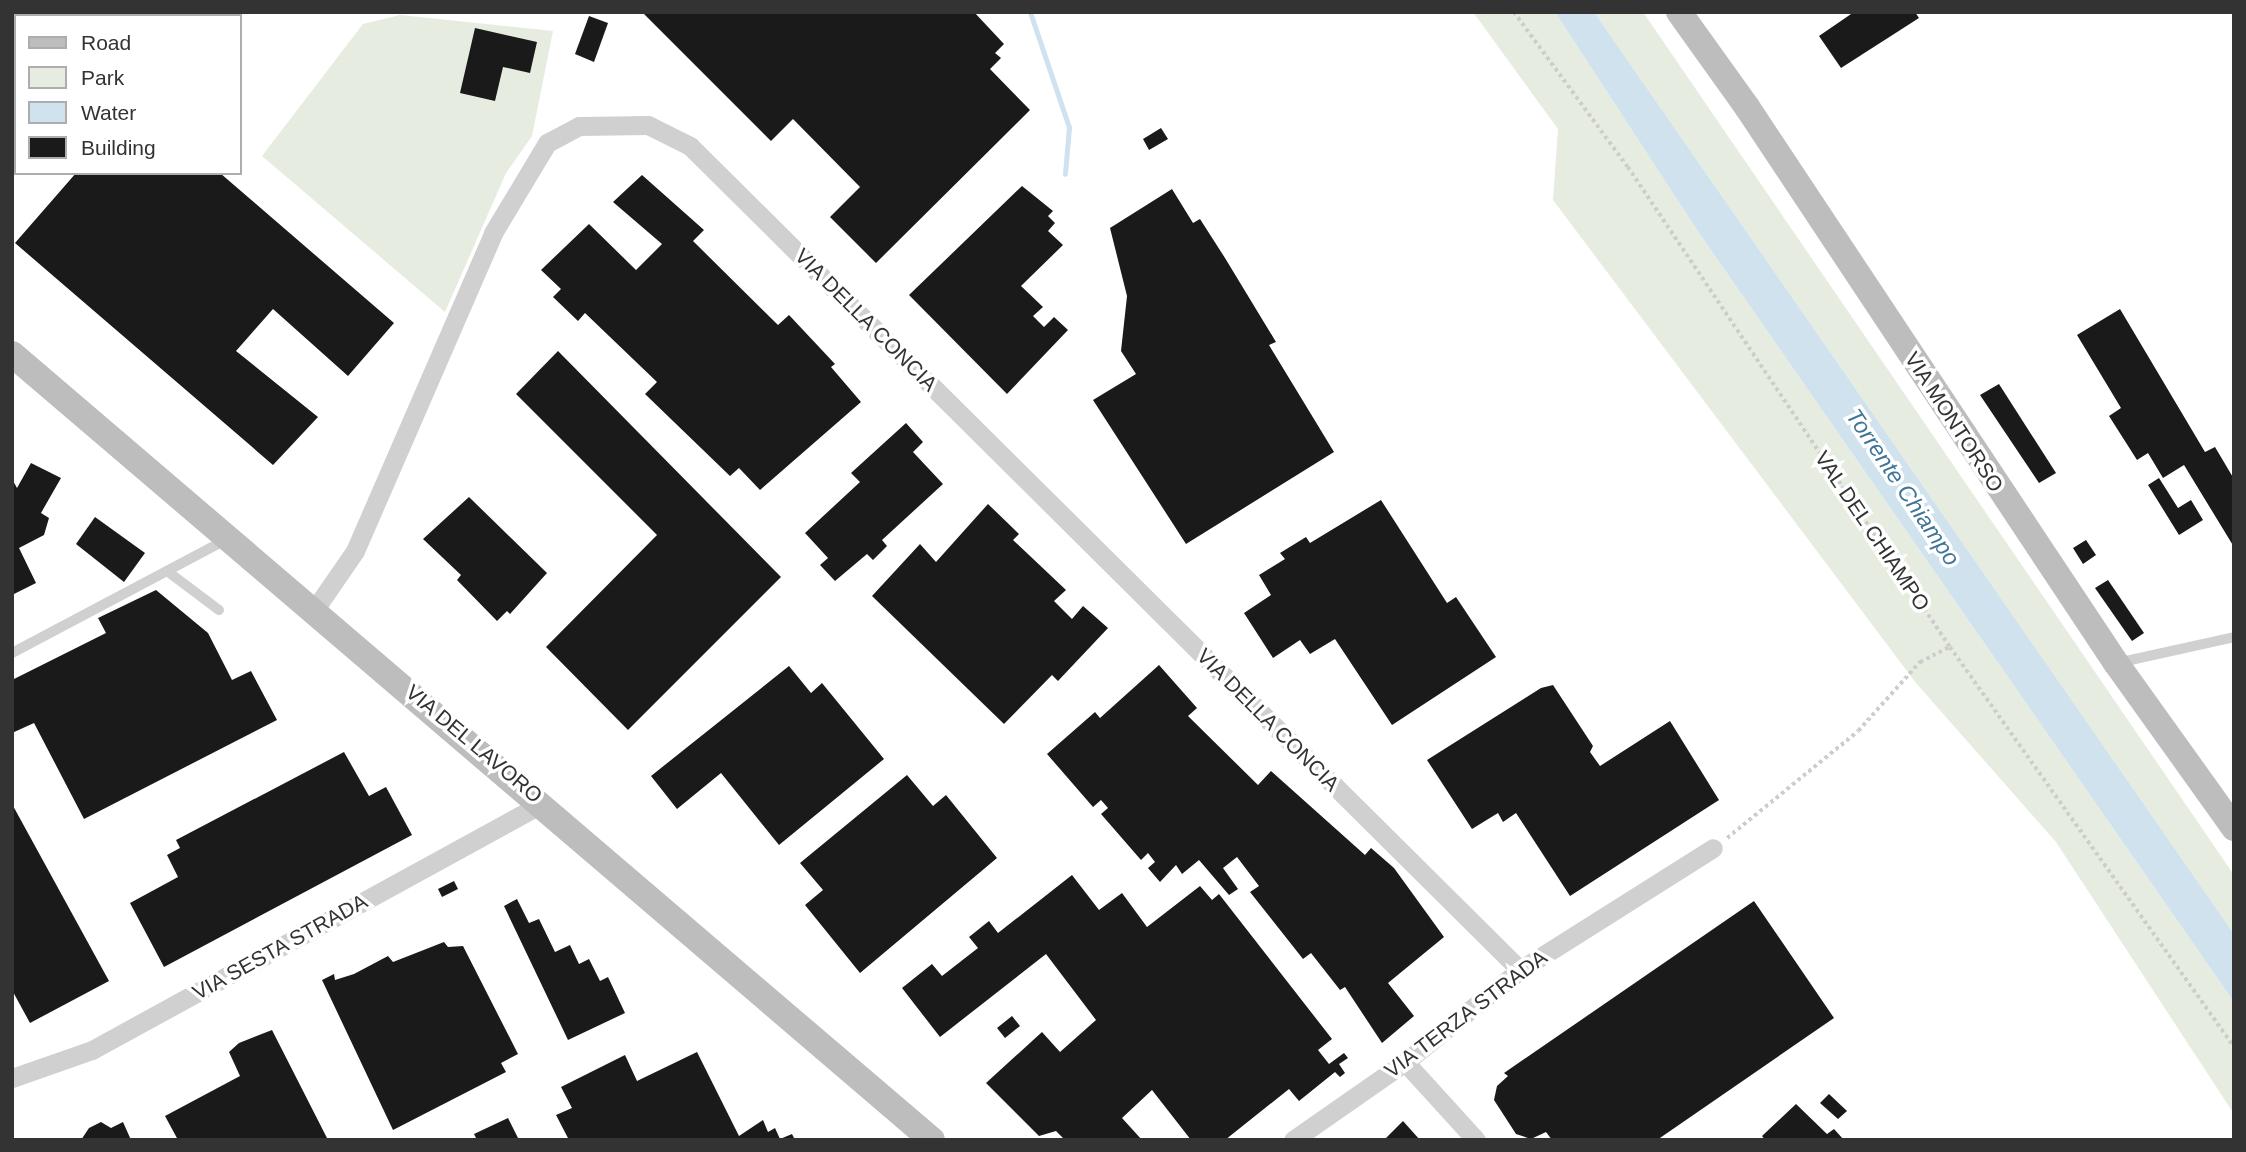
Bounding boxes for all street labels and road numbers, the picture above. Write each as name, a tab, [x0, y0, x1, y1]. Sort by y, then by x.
street label: VIA DELLA CONCIA	[789, 243, 943, 397]
street label: VIA MONTORSO	[1899, 347, 2009, 497]
street label: VAL DEL CHIAMPO	[1809, 446, 1935, 616]
street label: VIA DELLA CONCIA	[1191, 643, 1345, 797]
street label: VIA DEL LAVORO	[400, 679, 548, 809]
street label: VIA SESTA STRADA	[187, 888, 373, 1006]
street label: VIA TERZA STRADA	[1379, 944, 1553, 1084]

